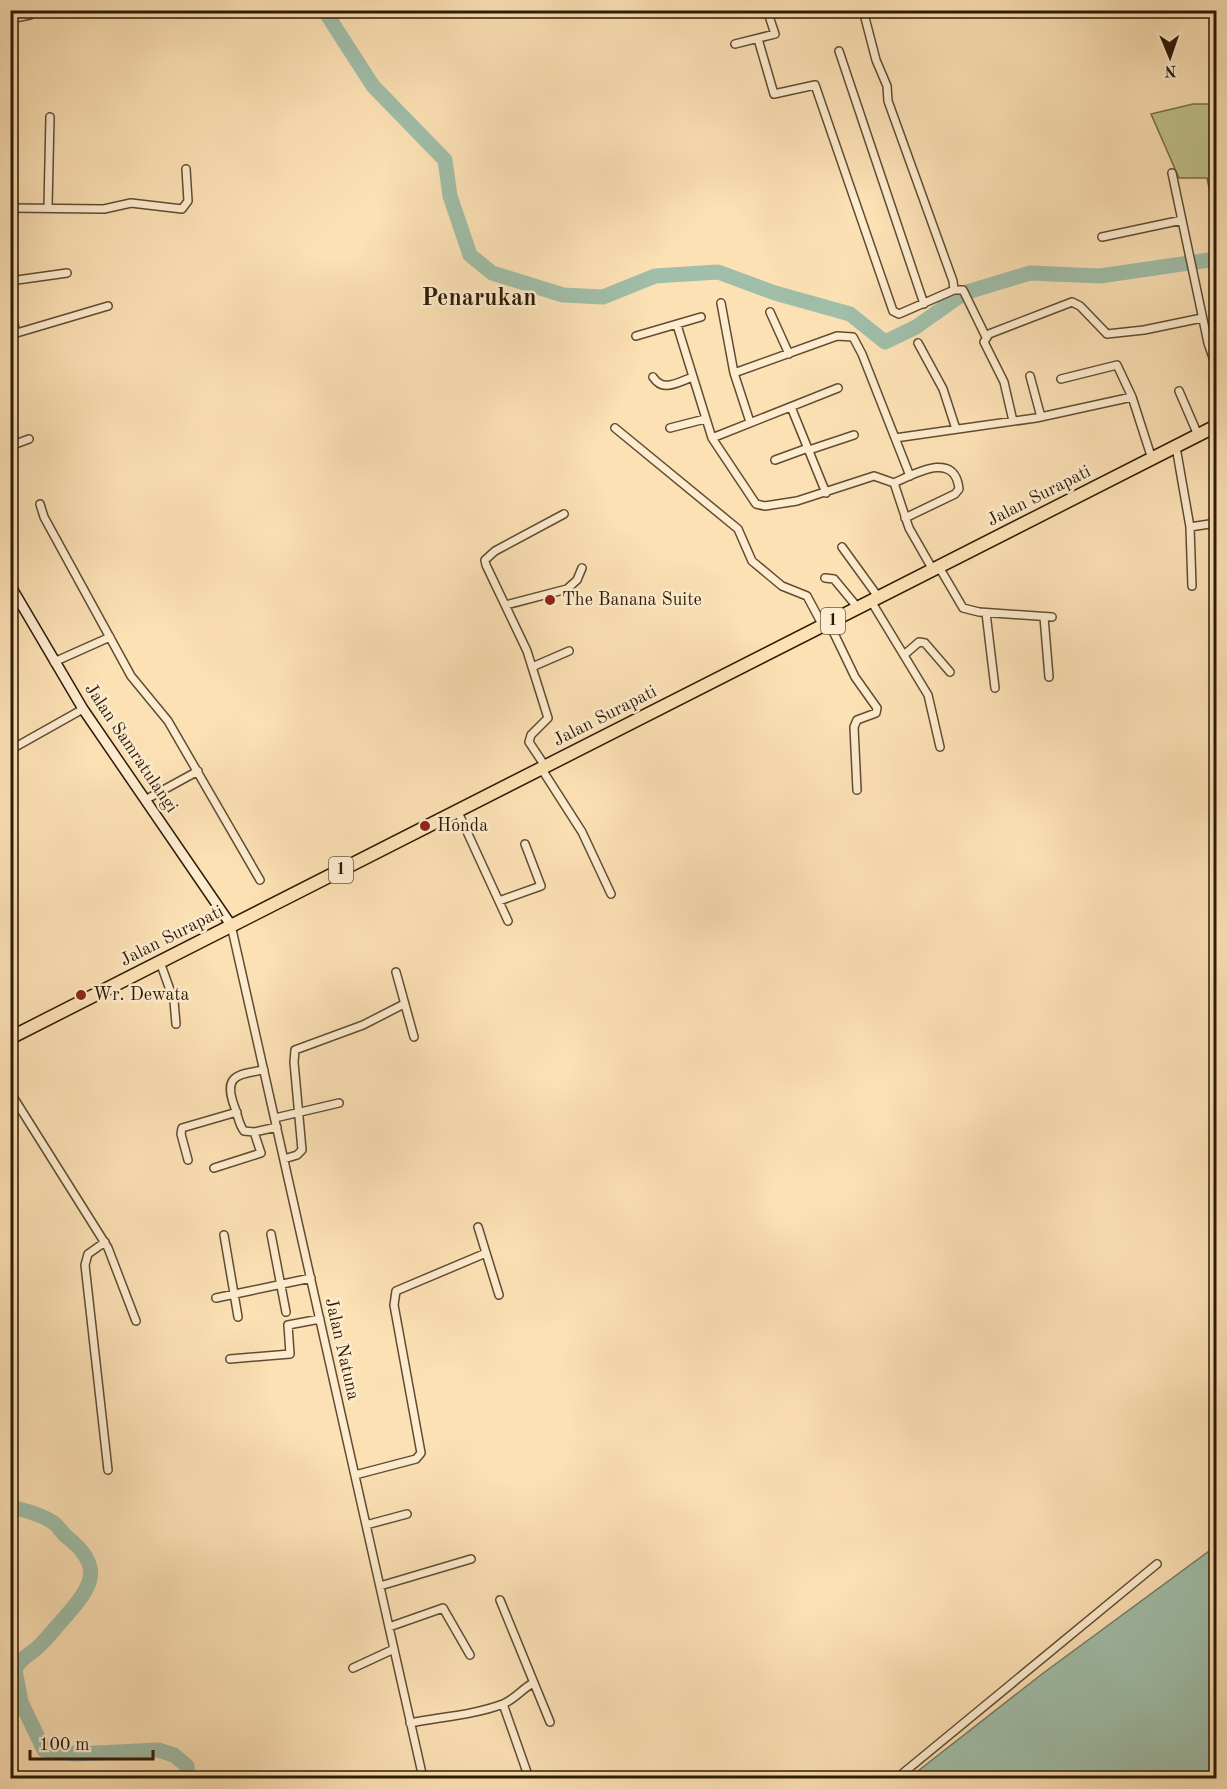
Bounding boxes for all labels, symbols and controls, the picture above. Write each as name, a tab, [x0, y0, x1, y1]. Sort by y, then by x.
north arrow	[1140, 27, 1200, 87]
text: N	[1163, 62, 1177, 78]
district label: Penarukan	[421, 287, 537, 311]
street label: Jalan Surapati	[984, 462, 1094, 530]
place label: The Banana Suite	[562, 591, 702, 609]
marker: The Banana Suite	[543, 593, 557, 607]
road number: 1	[821, 608, 845, 634]
street label: Jalan Samratulangi	[81, 680, 181, 816]
street label: Jalan Surapati	[550, 682, 660, 750]
place label: Honda	[437, 817, 488, 835]
marker: Honda	[418, 819, 432, 833]
road number: 1	[329, 857, 353, 883]
street label: Jalan Surapati	[117, 902, 227, 970]
place label: Wr. Dewata	[93, 986, 190, 1004]
marker: Wr. Dewata	[74, 988, 88, 1002]
street label: Jalan Natuna	[321, 1296, 363, 1402]
scale bar	[30, 1723, 153, 1761]
text: 100 m	[39, 1736, 90, 1754]

